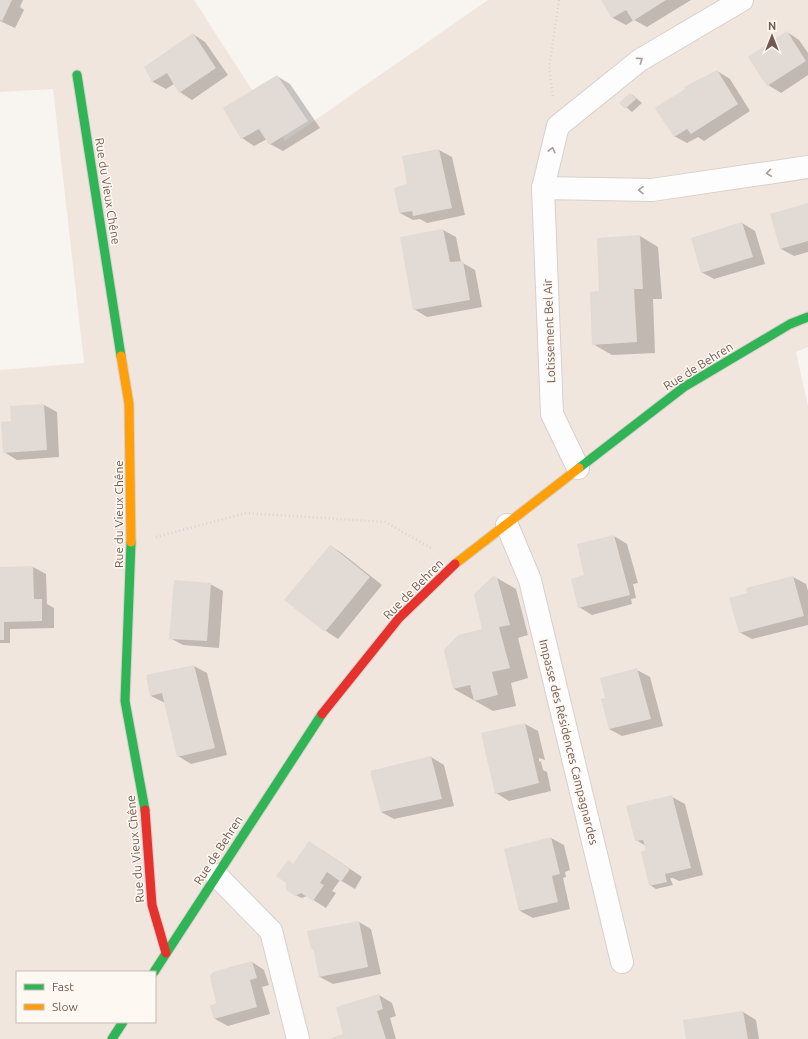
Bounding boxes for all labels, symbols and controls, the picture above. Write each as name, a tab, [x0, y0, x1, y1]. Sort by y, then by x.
north arrow	[752, 16, 792, 56]
text: N	[768, 20, 776, 32]
one-way arrow	[636, 58, 643, 65]
street label: Rue du Vieux Chêne	[93, 137, 123, 245]
one-way arrow	[547, 146, 556, 153]
one-way arrow	[766, 168, 772, 177]
one-way arrow	[638, 186, 644, 194]
street label: Lotissement Bel Air	[541, 278, 557, 383]
street label: Rue de Behren	[661, 340, 735, 392]
street label: Rue du Vieux Chêne	[112, 460, 125, 568]
street label: Rue de Behren	[380, 556, 446, 622]
street label: Impasse des Résidences Campagnardes	[537, 638, 601, 846]
street label: Rue du Vieux Chêne	[124, 795, 146, 903]
street label: Rue de Behren	[191, 813, 245, 887]
legend	[16, 971, 156, 1023]
text: Fast	[52, 980, 74, 993]
text: Slow	[52, 1000, 78, 1013]

